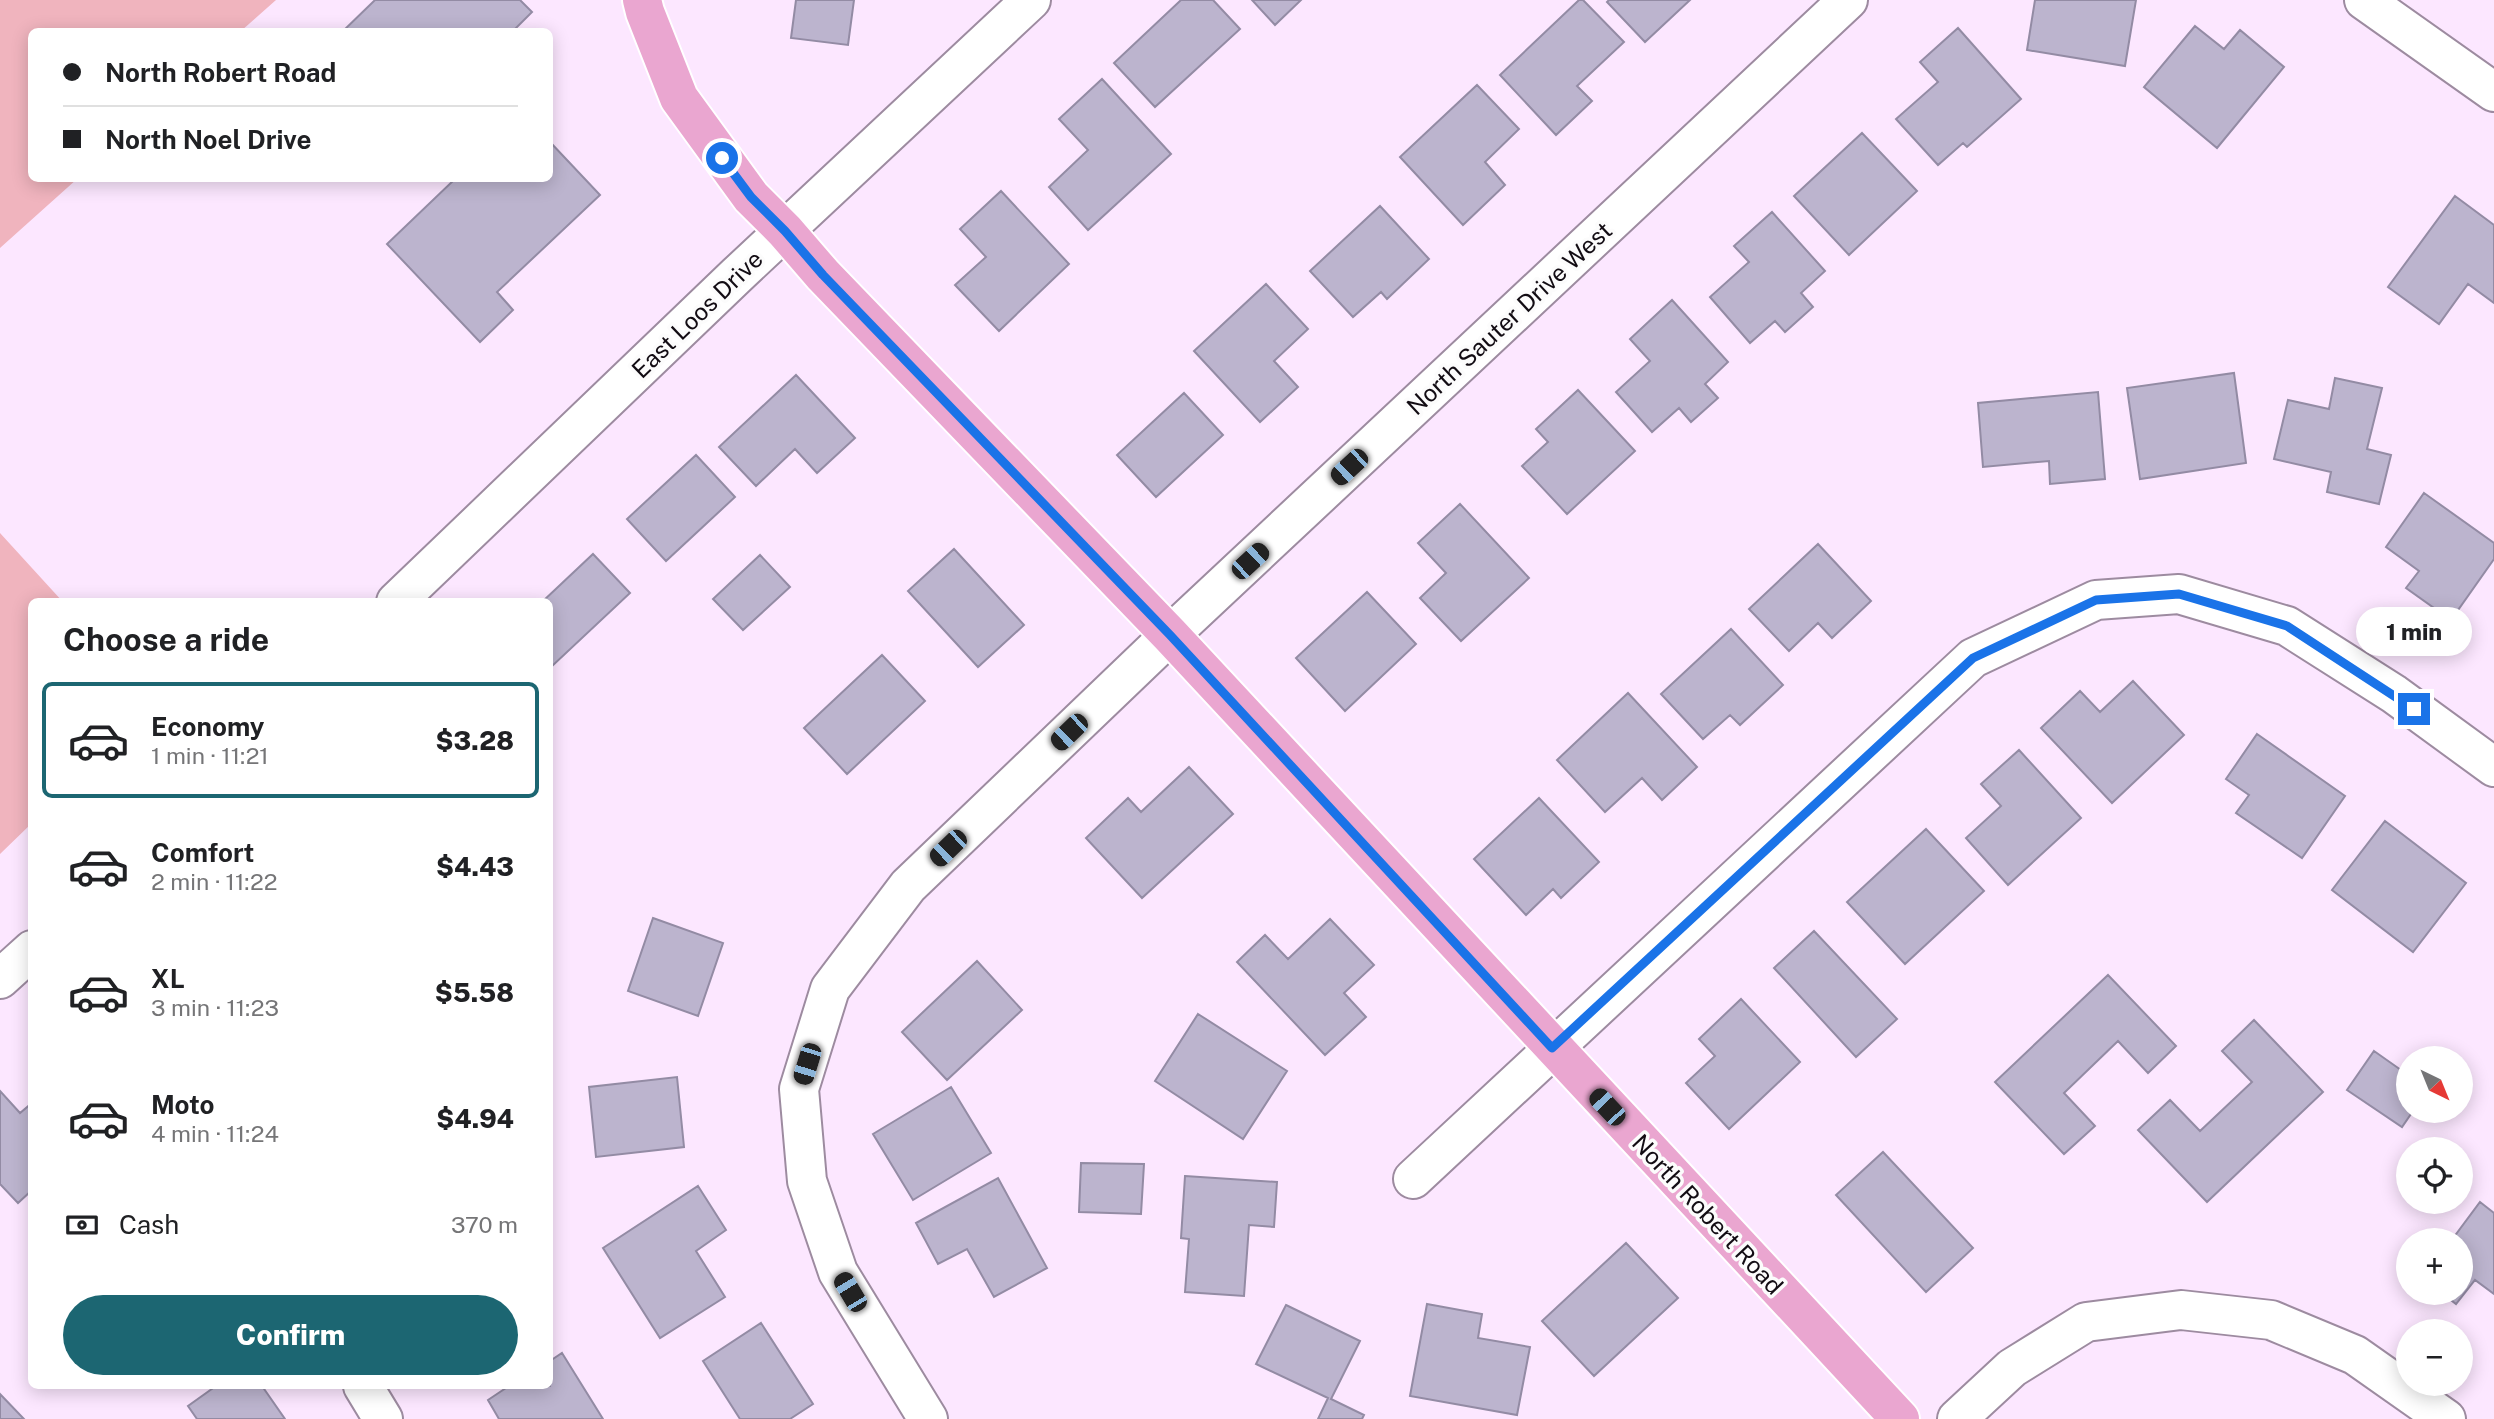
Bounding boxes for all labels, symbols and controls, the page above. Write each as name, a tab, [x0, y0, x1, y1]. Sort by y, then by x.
text: North Robert Road	[105, 57, 336, 88]
text: North Noel Drive	[105, 124, 311, 155]
route start	[706, 142, 738, 174]
street label: North Sauter Drive West	[1401, 216, 1617, 420]
street label: East Loos Drive	[626, 245, 768, 383]
car	[1327, 445, 1372, 489]
car	[1228, 539, 1273, 583]
callout: 1 min	[2356, 608, 2472, 656]
text: 1 min	[2386, 618, 2442, 645]
text: Choose a ride	[63, 621, 269, 658]
route end	[2398, 693, 2430, 725]
icon: car	[67, 709, 130, 772]
car	[1047, 710, 1092, 754]
text: Economy	[151, 711, 264, 742]
text: $3.28	[436, 725, 514, 756]
text: 1 min · 11:21	[151, 742, 269, 769]
car	[926, 826, 971, 870]
icon: car	[67, 835, 130, 898]
text: Comfort	[151, 837, 254, 868]
text: $4.43	[436, 851, 514, 882]
text: 2 min · 11:22	[151, 868, 277, 895]
icon: car	[67, 961, 130, 1024]
text: XL	[151, 963, 185, 994]
text: $5.58	[435, 977, 514, 1008]
text: 3 min · 11:23	[151, 994, 279, 1021]
car	[791, 1041, 824, 1087]
north arrow	[2396, 1046, 2473, 1124]
map controls	[2396, 1046, 2473, 1396]
car	[1585, 1084, 1630, 1130]
icon: car	[67, 1087, 130, 1150]
text: Moto	[151, 1089, 214, 1120]
text: $4.94	[436, 1103, 514, 1134]
text: 4 min · 11:24	[151, 1120, 279, 1147]
street label: North Robert Road	[1627, 1128, 1789, 1300]
button: locate	[2396, 1137, 2473, 1214]
icon: cash	[63, 1206, 101, 1244]
text: Cash	[119, 1209, 179, 1240]
text: 370 m	[451, 1211, 518, 1238]
button: +	[2396, 1228, 2473, 1305]
car	[831, 1269, 870, 1315]
button: Confirm	[63, 1295, 518, 1375]
button: −	[2396, 1319, 2473, 1396]

